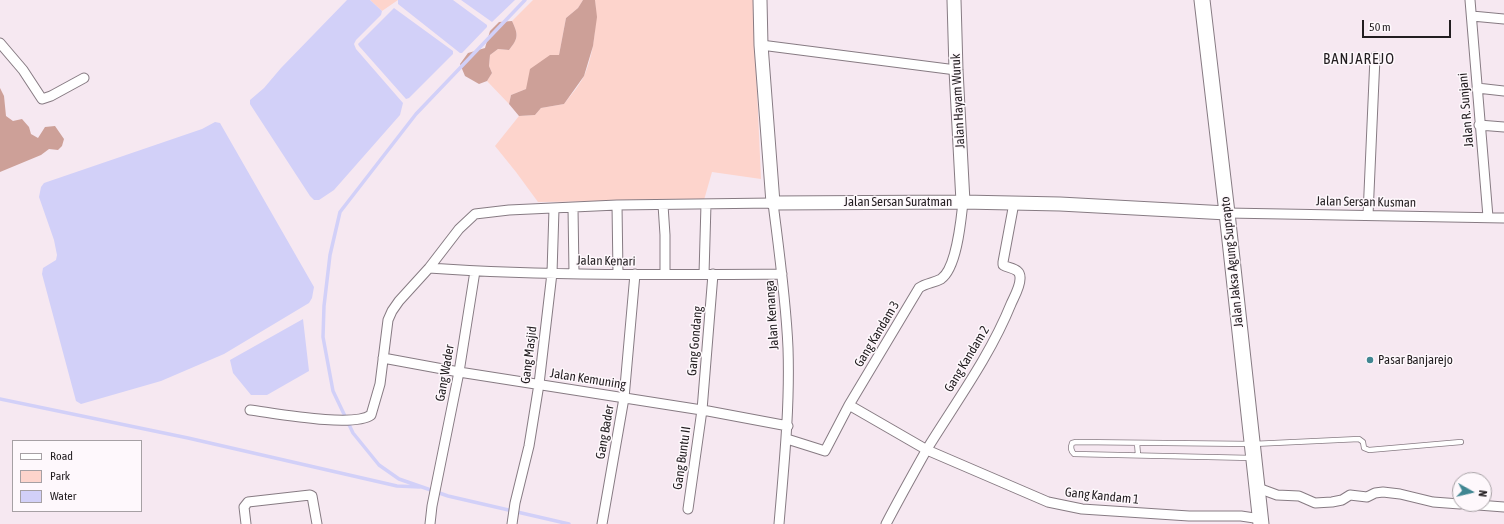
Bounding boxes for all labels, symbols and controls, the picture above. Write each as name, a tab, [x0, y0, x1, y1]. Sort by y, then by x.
scale bar	[1364, 12, 1453, 38]
text: 50 m	[1369, 20, 1391, 34]
district label: BANJAREJO	[1323, 50, 1395, 68]
street label: Jalan Hayam Wuruk	[948, 53, 968, 149]
street label: Jalan R. Sunjani	[1455, 72, 1477, 148]
street label: Jalan Sersan Kusman	[1316, 193, 1416, 211]
street label: Jalan Sersan Suratman	[844, 194, 952, 210]
street label: Jalan Jaksa Agung Suprapto	[1217, 196, 1247, 328]
street label: Jalan Kenari	[576, 253, 636, 269]
street label: Jalan Kenanga	[762, 280, 782, 350]
street label: Gang Kandam 3	[851, 298, 903, 370]
street label: Gang Gondang	[684, 305, 706, 377]
street label: Gang Kandam 2	[941, 323, 993, 395]
street label: Gang Masjid	[518, 325, 540, 385]
street label: Gang Wader	[432, 343, 458, 403]
place label: Pasar Banjarejo	[1378, 352, 1453, 368]
marker: Pasar Banjarejo	[1365, 355, 1375, 365]
street label: Jalan Kemuning	[549, 365, 627, 393]
street label: Gang Bader	[593, 404, 617, 460]
street label: Gang Buntu II	[670, 425, 694, 491]
legend	[12, 440, 142, 512]
text: Road	[50, 449, 73, 463]
text: Park	[50, 469, 70, 483]
north arrow	[1452, 472, 1492, 512]
street label: Gang Kandam 1	[1064, 484, 1140, 508]
text: Water	[50, 489, 76, 503]
text: N	[1476, 489, 1489, 498]

